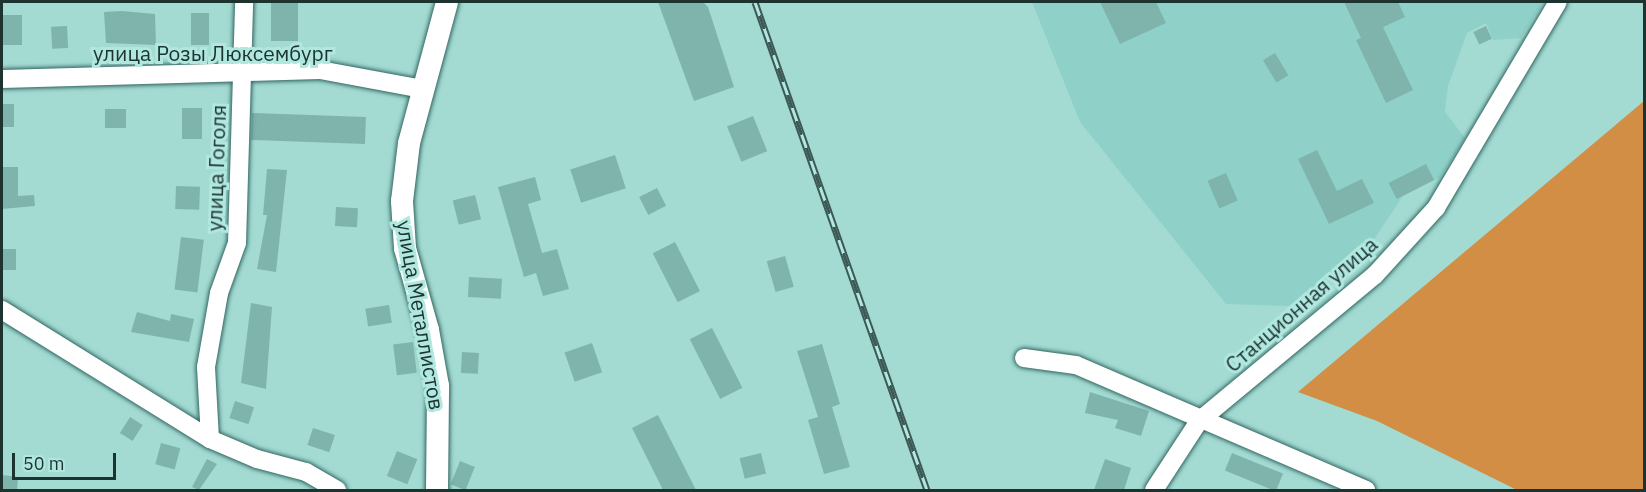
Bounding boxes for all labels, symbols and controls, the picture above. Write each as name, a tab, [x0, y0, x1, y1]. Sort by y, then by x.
street label: улица Розы Люксембург	[93, 40, 333, 66]
street label: улица Гоголя	[201, 104, 231, 232]
street label: улица Металлистов	[392, 218, 450, 412]
street label: Станционная улица	[1220, 231, 1382, 377]
scale bar	[15, 441, 118, 479]
text: 50 m	[23, 452, 65, 475]

